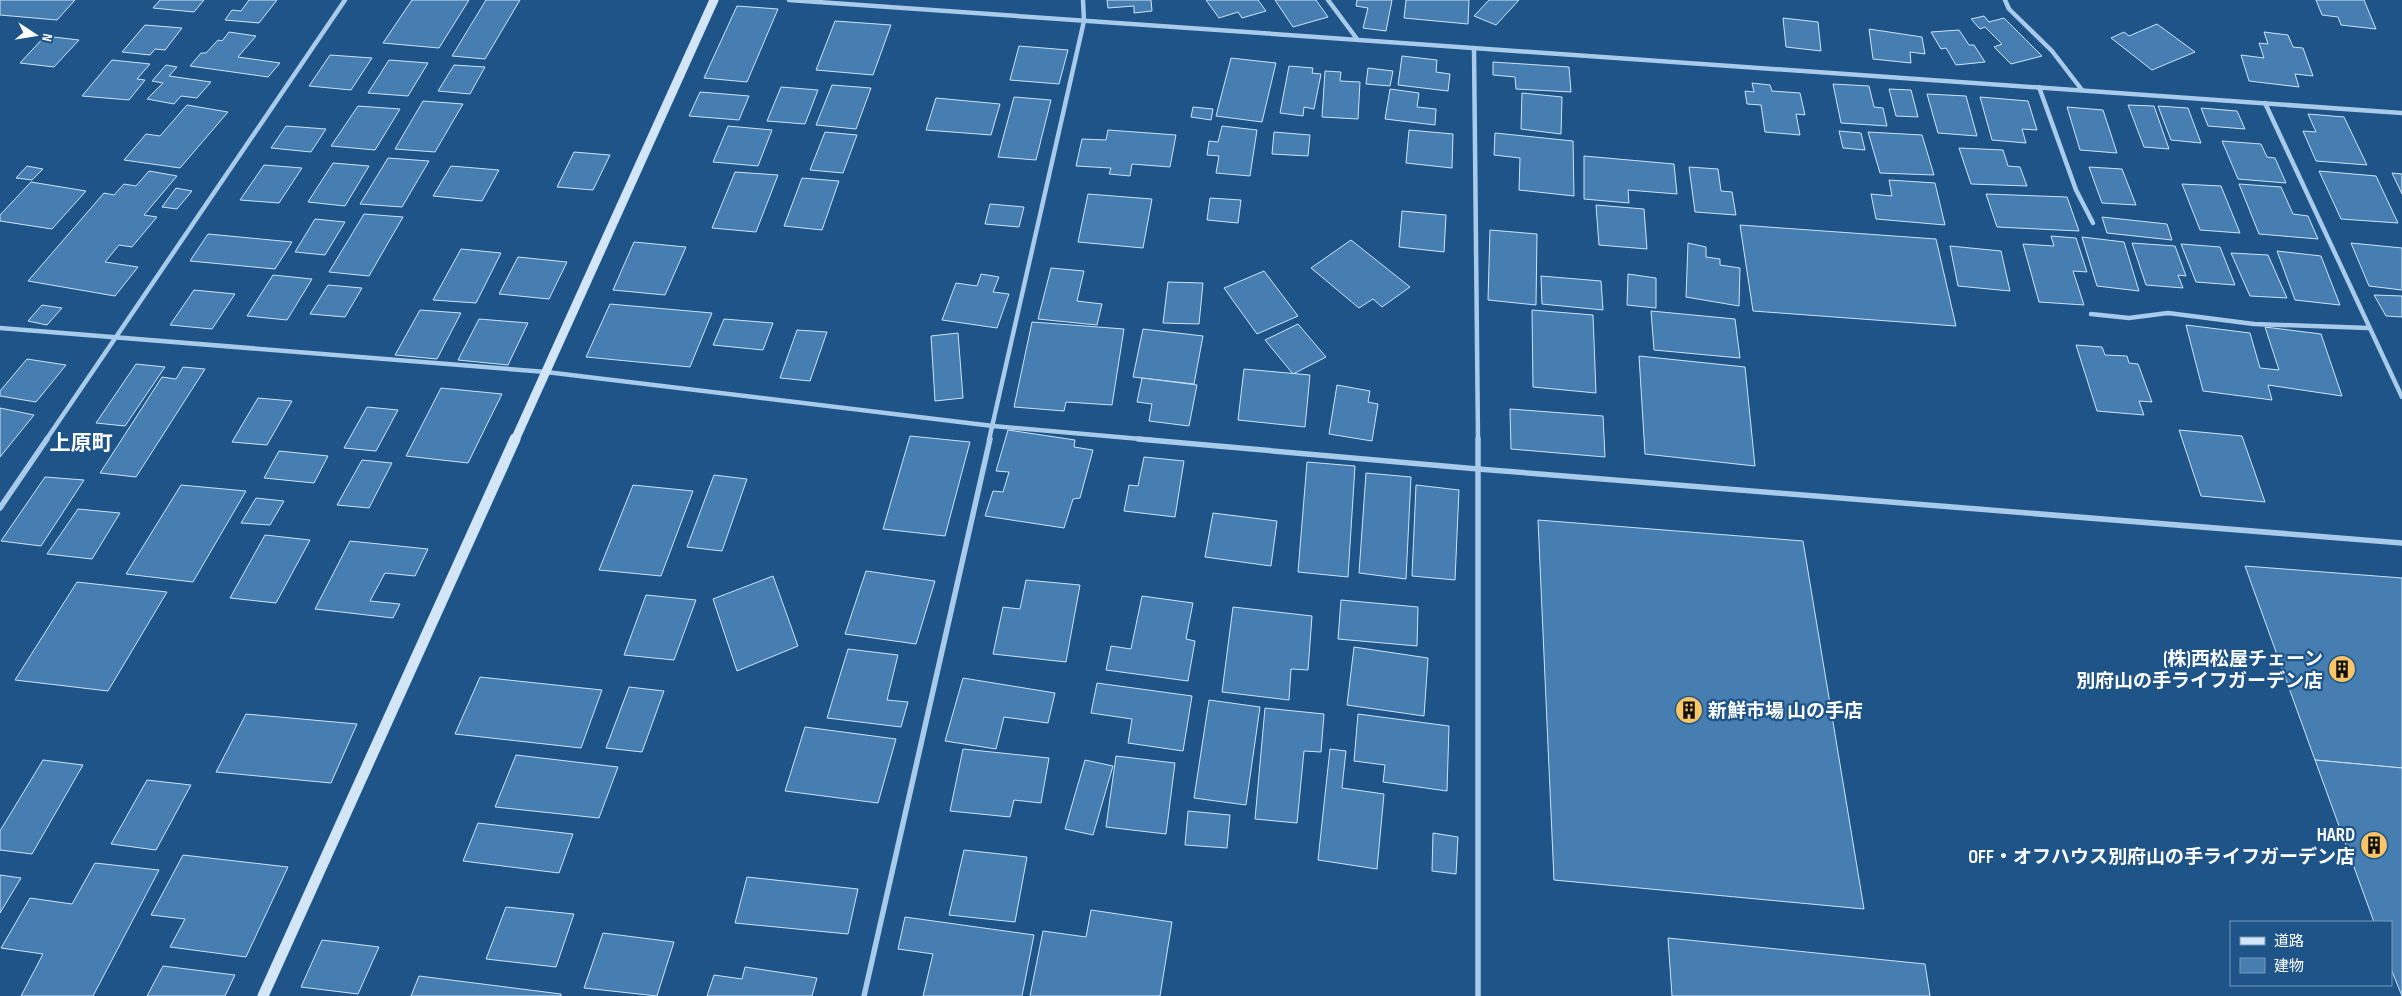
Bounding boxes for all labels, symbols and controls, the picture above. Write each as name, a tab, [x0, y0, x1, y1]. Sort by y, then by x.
north arrow	[10, 10, 60, 60]
text: N	[38, 32, 56, 43]
district label: 上原町	[50, 431, 113, 456]
place label: (株)西松屋チェーン 別府山の手ライフガーデン店	[2076, 648, 2323, 693]
building icon: (株)西松屋チェーン 別府山の手ライフガーデン店	[2327, 654, 2357, 684]
building icon: 新鮮市場 山の手店	[1674, 695, 1704, 725]
place label: 新鮮市場 山の手店	[1708, 700, 1863, 723]
place label: HARD OFF・オフハウス別府山の手ライフガーデン店	[1968, 824, 2355, 869]
building icon: HARD OFF・オフハウス別府山の手ライフガーデン店	[2359, 830, 2389, 860]
legend	[2230, 921, 2392, 986]
text: 道路	[2274, 932, 2304, 951]
text: 建物	[2274, 957, 2304, 976]

